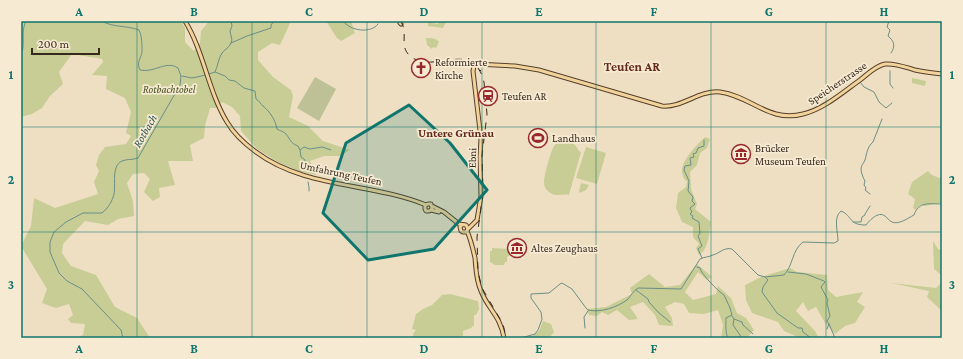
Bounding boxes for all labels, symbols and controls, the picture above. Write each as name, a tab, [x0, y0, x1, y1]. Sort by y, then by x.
text: A	[74, 4, 83, 19]
text: B	[190, 4, 198, 19]
text: C	[305, 4, 313, 19]
text: D	[420, 4, 429, 19]
text: E	[535, 4, 543, 19]
text: F	[651, 4, 658, 19]
text: G	[765, 4, 773, 19]
text: H	[880, 4, 889, 19]
scale bar	[32, 30, 99, 56]
text: 200 m	[38, 37, 70, 51]
place label: Reformierte Kirche	[435, 56, 487, 81]
church icon: Reformierte Kirche	[410, 57, 432, 79]
district label: Teufen AR	[604, 59, 660, 74]
street label: Speicherstrasse	[805, 59, 869, 108]
text: 1	[9, 67, 14, 82]
text: 1	[950, 67, 955, 82]
park label: Rotbachtobel	[143, 83, 196, 95]
station icon: Teufen AR	[477, 85, 499, 107]
place label: Teufen AR	[502, 90, 547, 102]
water label: Rotbach	[130, 112, 160, 150]
district label: Untere Grünau	[418, 126, 494, 140]
sports icon: Landhaus	[527, 127, 549, 149]
place label: Landhaus	[552, 132, 595, 144]
place label: Brücker Museum Teufen	[755, 142, 826, 167]
museum icon: Brücker Museum Teufen	[730, 143, 752, 165]
street label: Ebni	[466, 148, 478, 168]
street label: Umfahrung Teufen	[299, 158, 383, 189]
text: 2	[8, 172, 15, 187]
text: 2	[949, 172, 956, 187]
museum icon: Altes Zeughaus	[506, 237, 528, 259]
place label: Altes Zeughaus	[531, 242, 598, 255]
text: 3	[8, 277, 14, 292]
text: 3	[949, 277, 955, 292]
text: A	[74, 341, 83, 356]
text: B	[190, 341, 198, 356]
text: C	[305, 341, 313, 356]
text: D	[420, 341, 429, 356]
text: E	[535, 341, 543, 356]
text: F	[651, 341, 658, 356]
text: G	[765, 341, 773, 356]
text: H	[880, 341, 889, 356]

